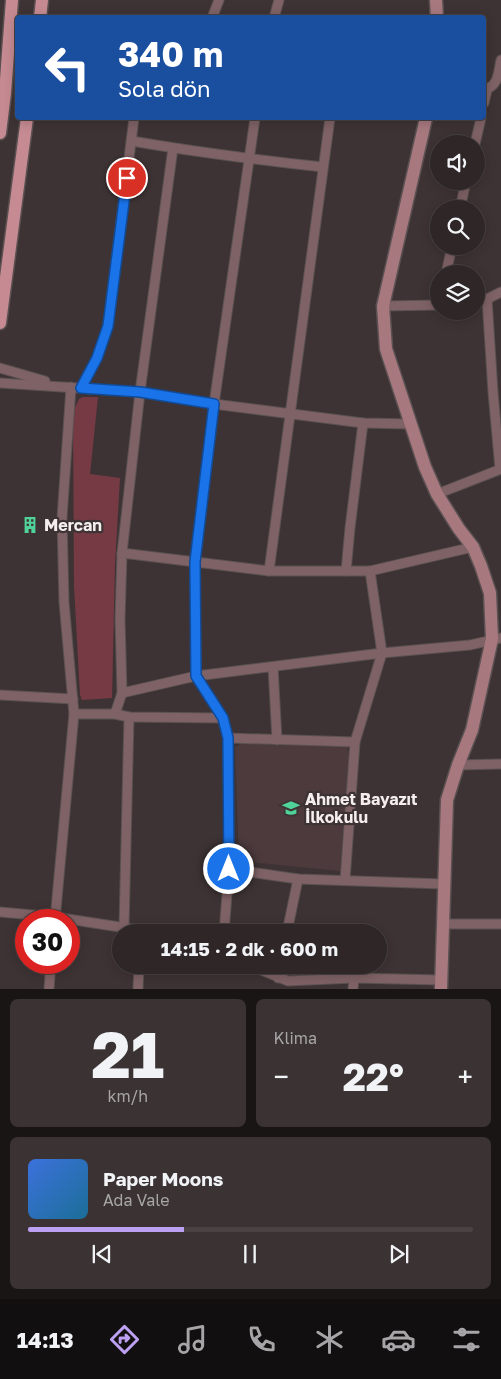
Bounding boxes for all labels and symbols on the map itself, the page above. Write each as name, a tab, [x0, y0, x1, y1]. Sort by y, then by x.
pin	[106, 157, 148, 199]
building icon: Mercan	[20, 515, 40, 535]
place label: Mercan	[44, 515, 102, 535]
place label: Ahmet Bayazıt İlkokulu	[305, 789, 417, 827]
school or university icon: Ahmet Bayazıt İlkokulu	[281, 798, 301, 818]
position arrow	[202, 842, 254, 894]
speed limit sign: 30	[15, 909, 80, 974]

